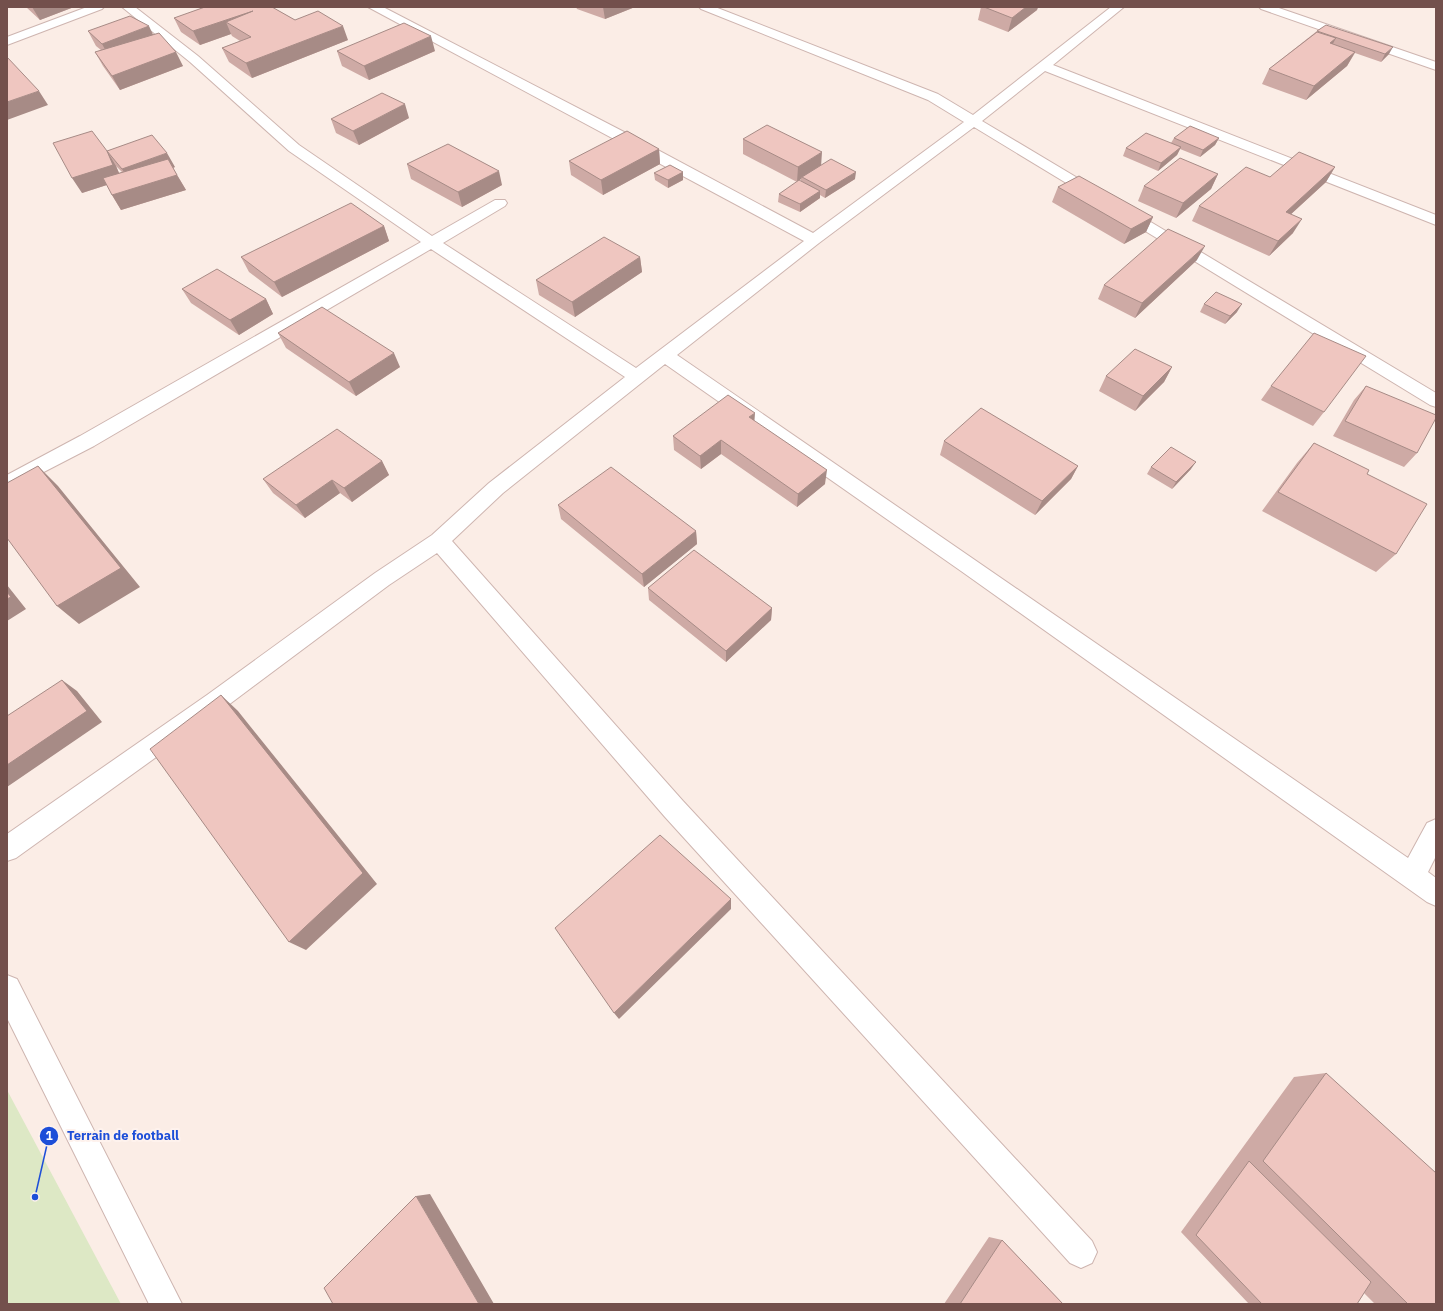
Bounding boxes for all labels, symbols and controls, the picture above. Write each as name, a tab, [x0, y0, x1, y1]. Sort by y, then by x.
callout: Terrain de football	[39, 1123, 187, 1148]
text: Terrain de football	[67, 1127, 179, 1144]
text: 1	[45, 1128, 53, 1143]

